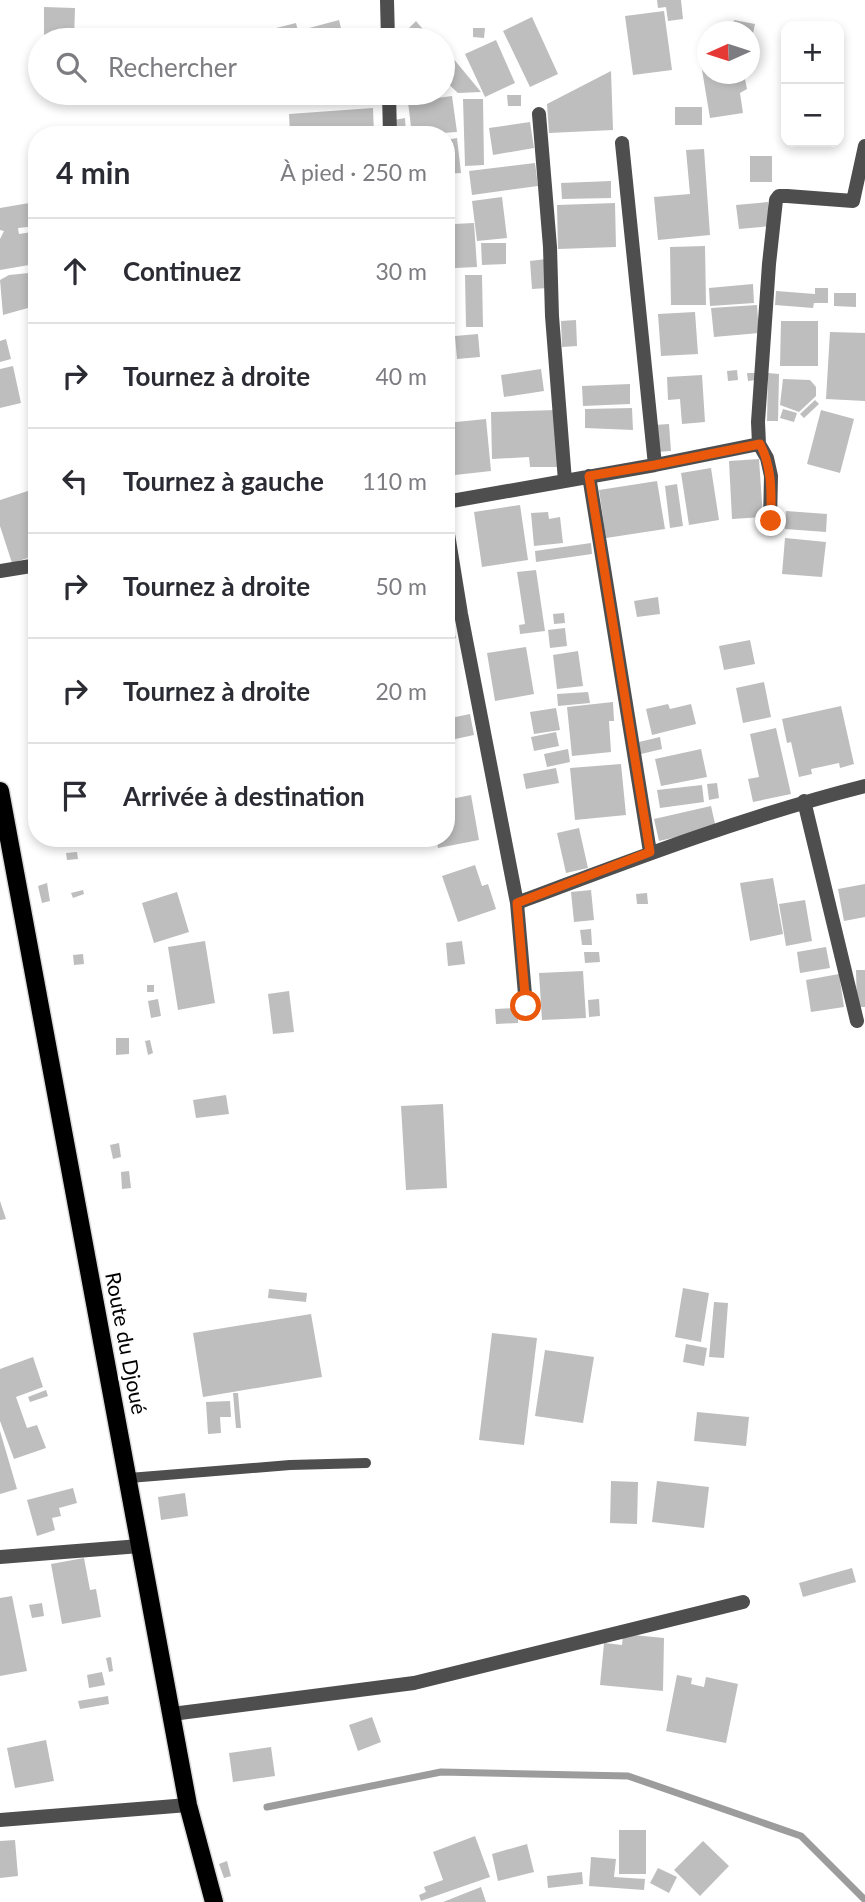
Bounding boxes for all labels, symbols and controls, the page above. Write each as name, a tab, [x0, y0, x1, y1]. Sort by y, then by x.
north arrow	[697, 21, 760, 84]
map controls	[781, 21, 844, 147]
button: +	[781, 21, 844, 84]
search box	[28, 28, 455, 105]
icon: search	[52, 48, 90, 86]
text: Rechercher	[108, 51, 237, 83]
button: −	[781, 84, 844, 147]
text: 4 min	[56, 154, 130, 190]
text: À pied · 250 m	[280, 158, 427, 186]
icon: ahead	[56, 252, 94, 290]
text: Continuez	[123, 255, 241, 287]
text: 30 m	[376, 257, 427, 285]
icon: right	[56, 357, 94, 395]
text: Tournez à droite	[123, 360, 310, 392]
text: 40 m	[376, 362, 427, 390]
icon: left	[56, 462, 94, 500]
text: Tournez à gauche	[123, 465, 324, 497]
text: 110 m	[362, 467, 427, 495]
route end	[755, 505, 786, 536]
icon: right	[56, 567, 94, 605]
text: Tournez à droite	[123, 570, 310, 602]
text: 50 m	[376, 572, 427, 600]
icon: right	[56, 672, 94, 710]
text: Tournez à droite	[123, 675, 310, 707]
text: 20 m	[376, 677, 427, 705]
icon: arrive	[56, 777, 94, 815]
text: Arrivée à destination	[123, 780, 365, 812]
route start	[510, 990, 541, 1021]
street label: Route du Djoué	[101, 1270, 153, 1416]

